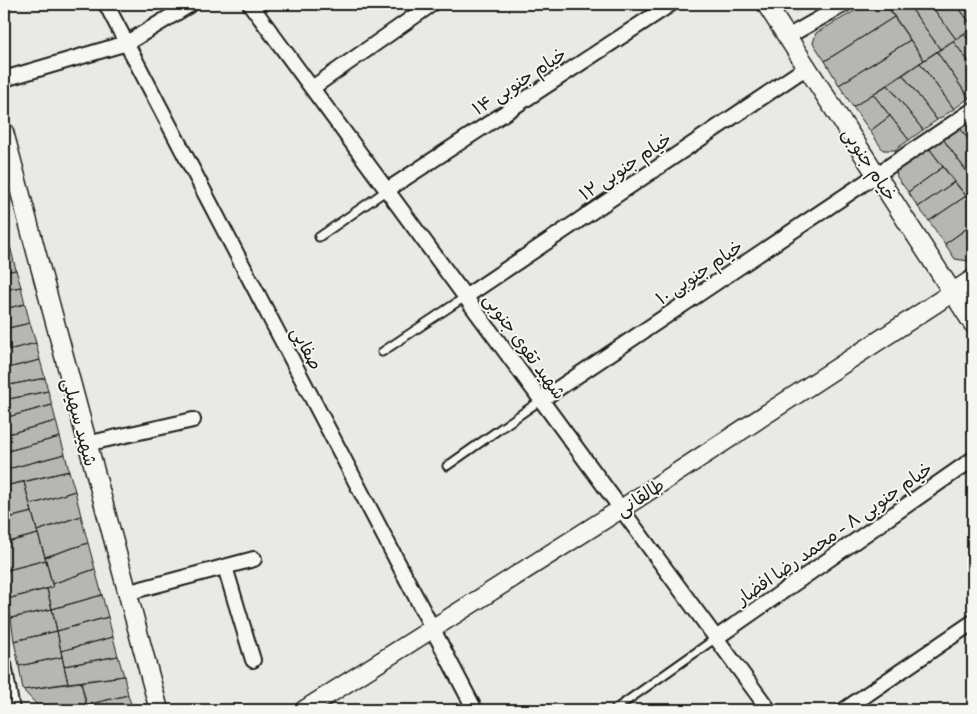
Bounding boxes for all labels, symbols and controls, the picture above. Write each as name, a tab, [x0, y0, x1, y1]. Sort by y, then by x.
street label: خیام جنوبی ۱۴	[467, 41, 572, 123]
street label: خیام جنوبی	[835, 122, 903, 207]
street label: خیام جنوبی ۱۲	[574, 126, 677, 208]
street label: خیام جنوبی ۱۰	[650, 234, 749, 312]
street label: شهید تقوی جنوبی	[478, 288, 572, 404]
street label: صفایی	[285, 322, 329, 374]
street label: شهید سهیلی	[56, 375, 104, 469]
street label: خیام جنوبی ۸ - محمد رضا افضار	[729, 456, 938, 613]
street label: طالقانی	[611, 472, 669, 522]

